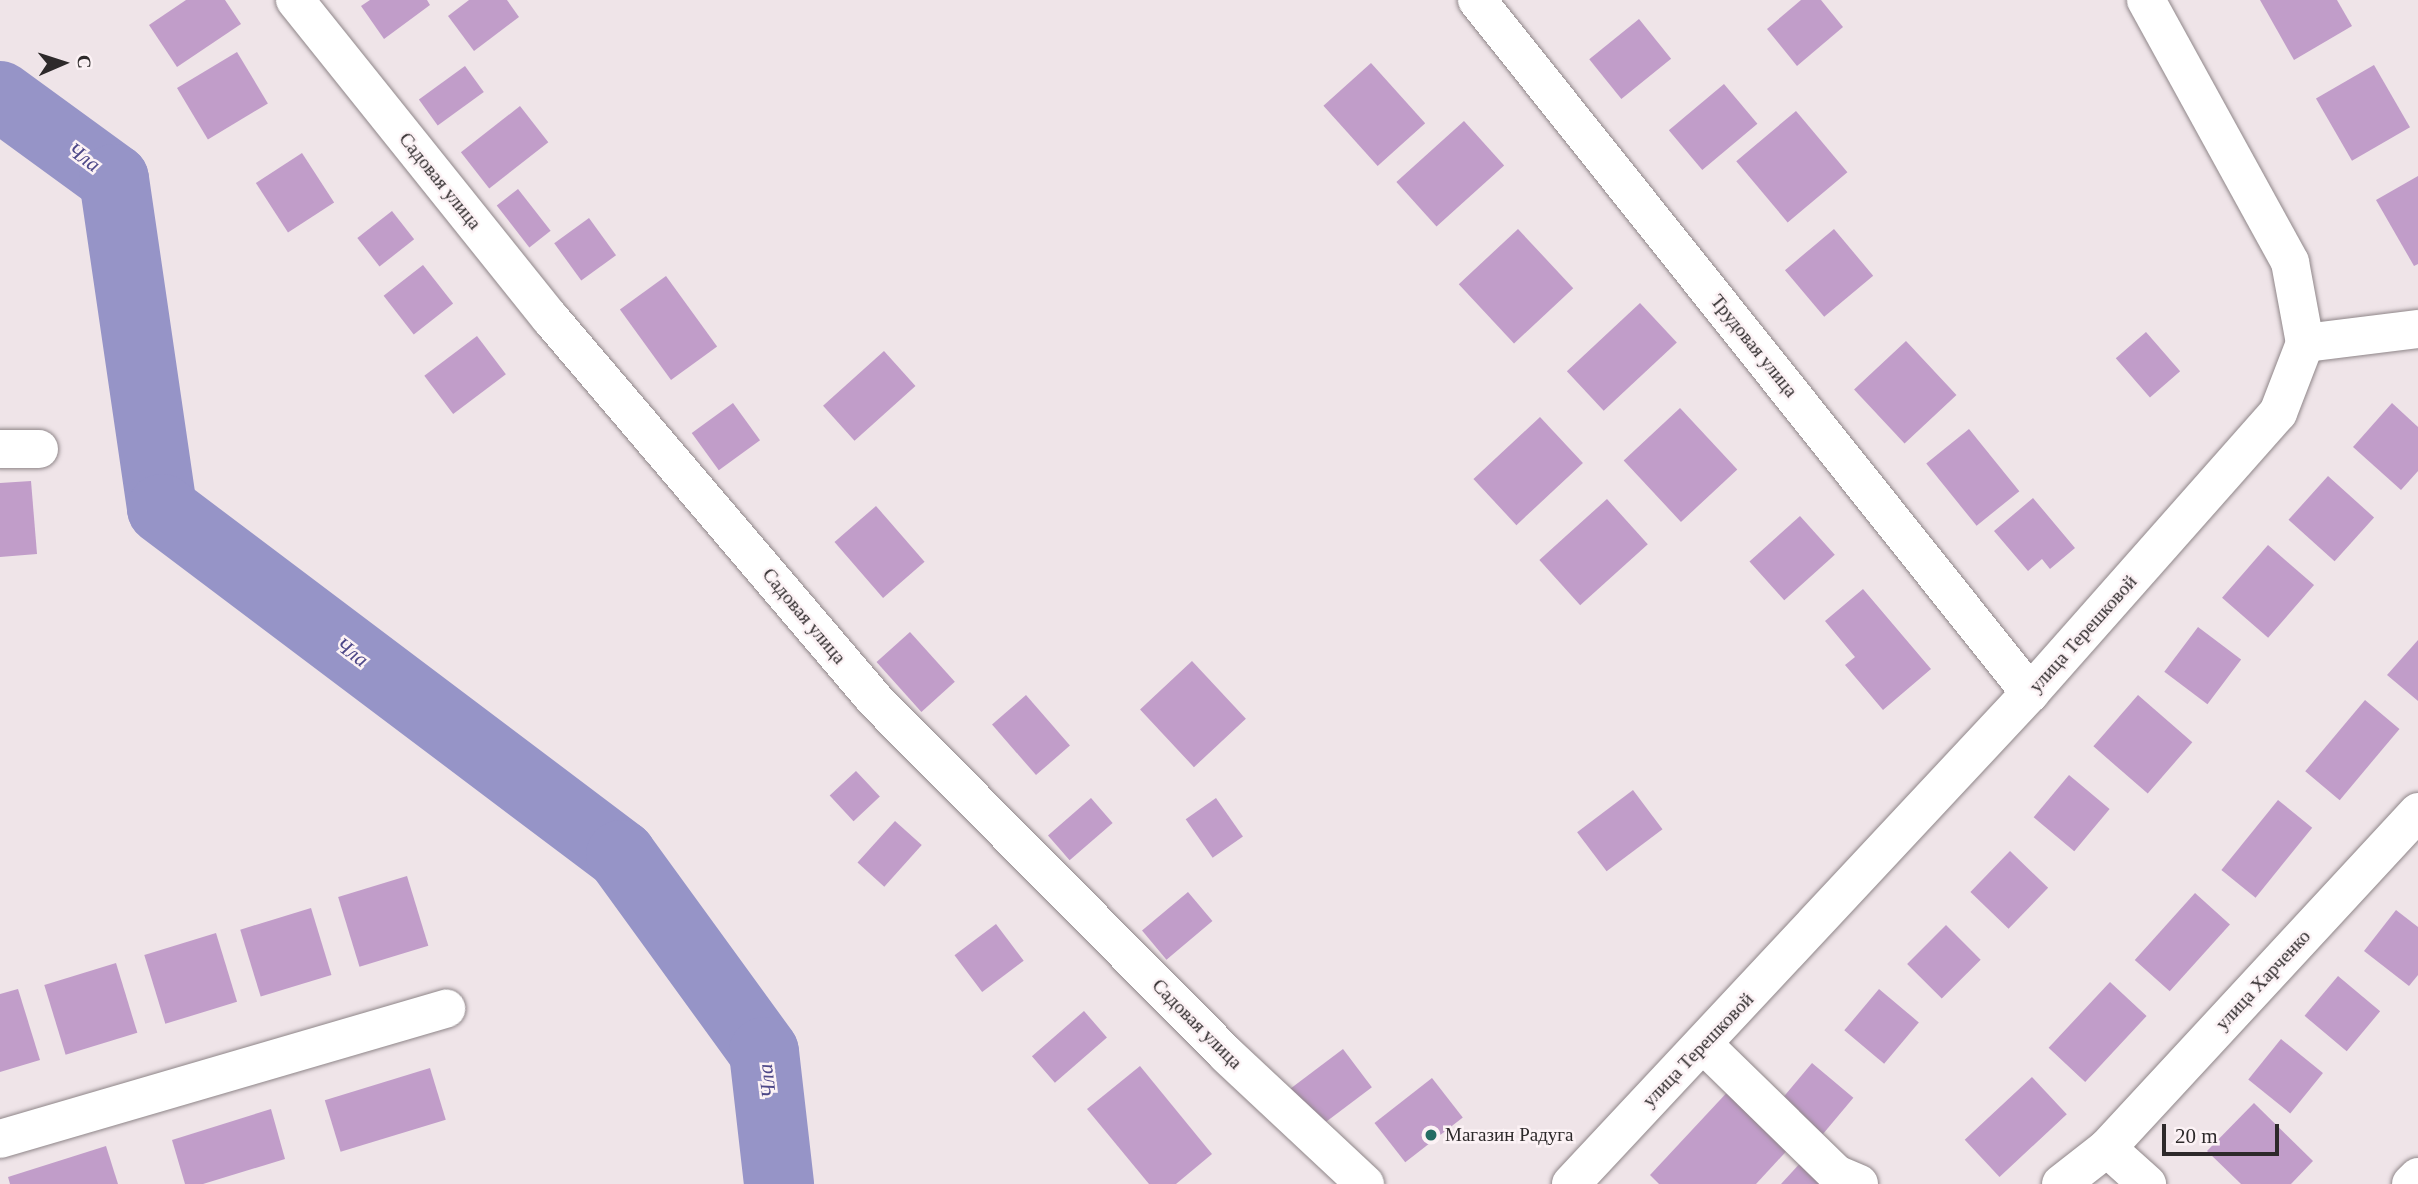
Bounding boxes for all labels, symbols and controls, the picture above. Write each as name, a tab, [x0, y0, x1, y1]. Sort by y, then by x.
north arrow	[28, 28, 98, 98]
text: С	[74, 54, 95, 69]
street label: Садовая улица	[394, 128, 486, 234]
water label: Чла	[63, 137, 105, 177]
street label: Трудовая улица	[1706, 290, 1802, 402]
street label: Садовая улица	[757, 564, 851, 668]
street label: улица Терешковой	[2024, 571, 2142, 697]
water label: Чла	[331, 632, 373, 672]
street label: улица Харченко	[2211, 925, 2315, 1035]
street label: Садовая улица	[1147, 974, 1247, 1074]
street label: улица Терешковой	[1638, 988, 1758, 1112]
water label: Чла	[752, 1062, 782, 1100]
scale bar	[2166, 1110, 2283, 1154]
place label: Магазин Радуга	[1445, 1124, 1574, 1146]
text: 20 m	[2175, 1124, 2218, 1148]
marker: Магазин Радуга	[1423, 1127, 1439, 1143]

